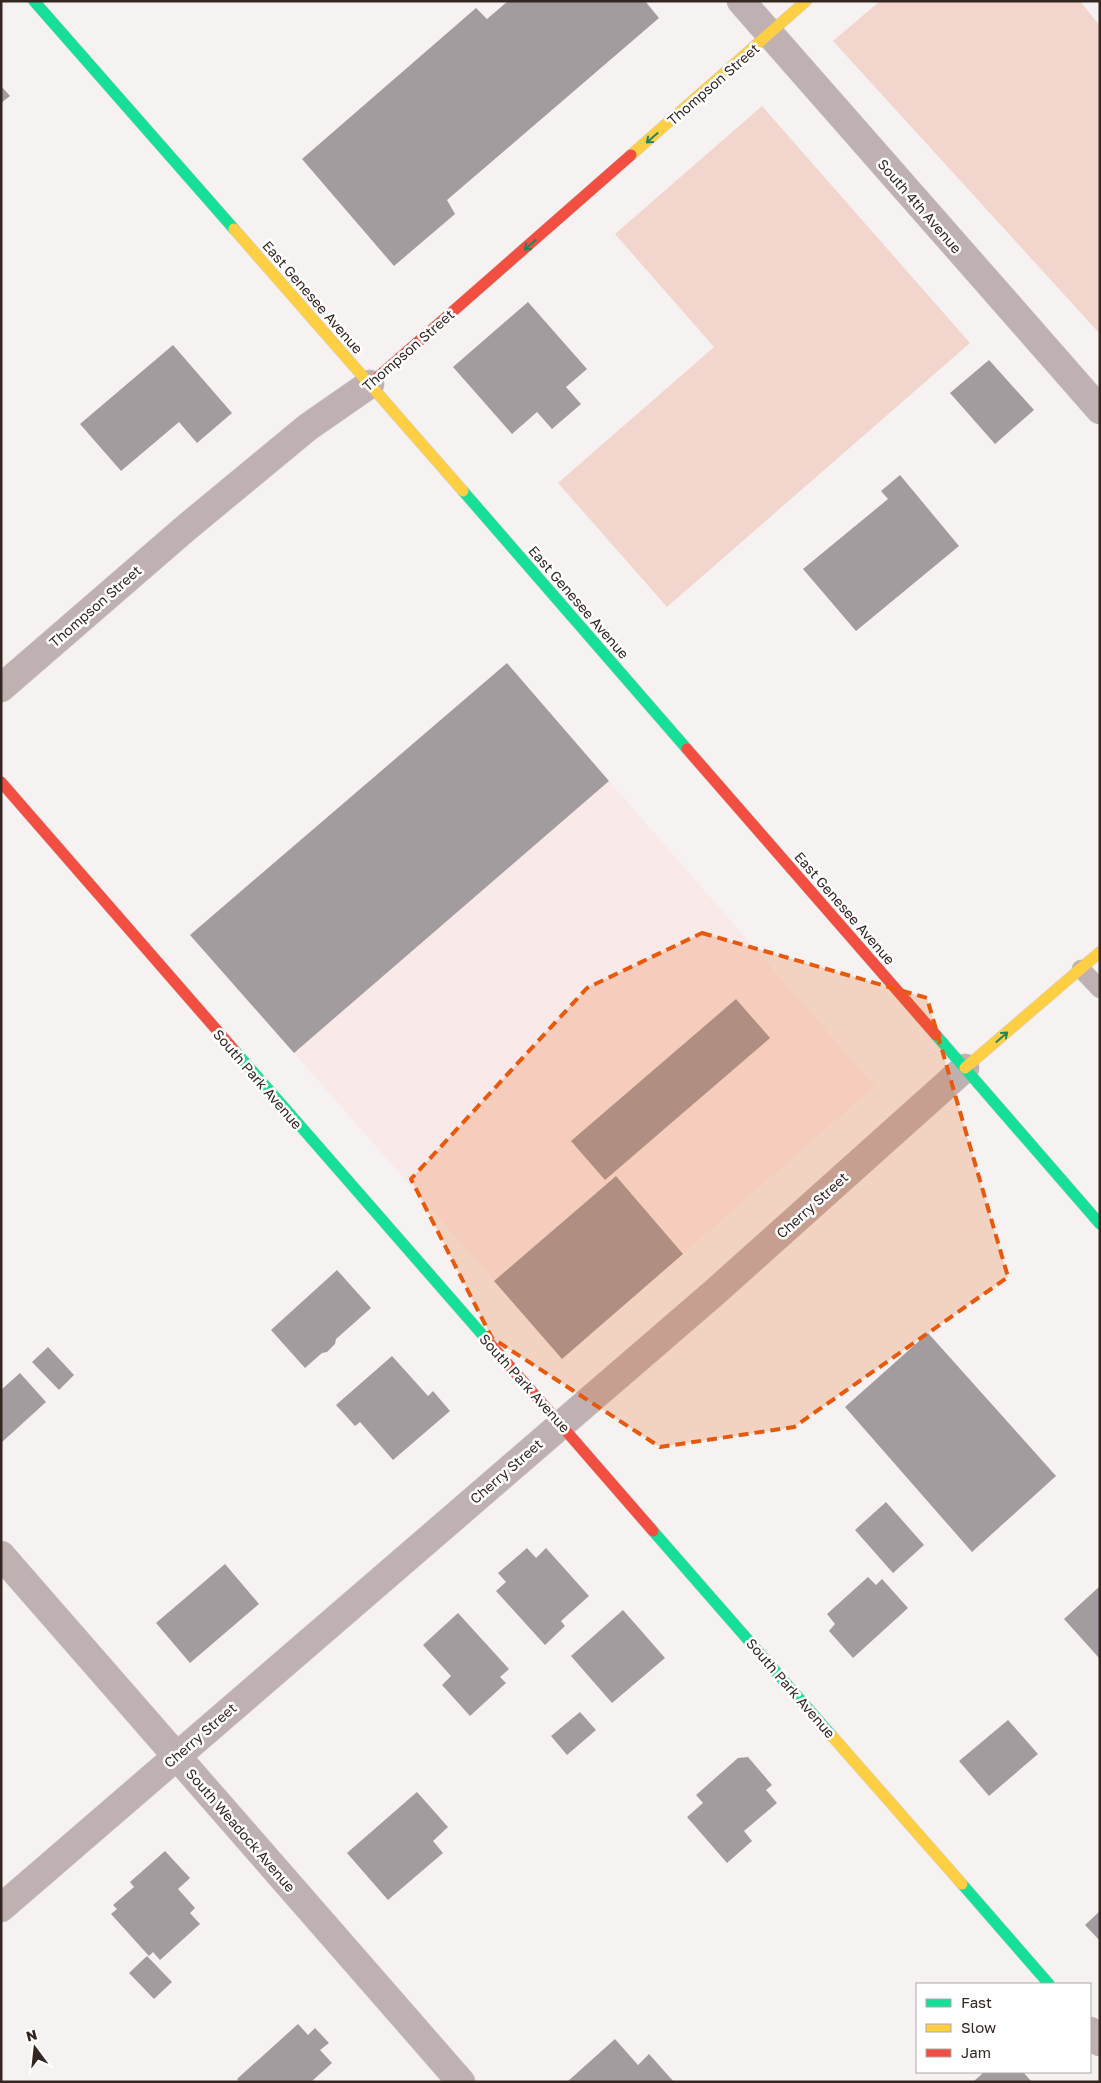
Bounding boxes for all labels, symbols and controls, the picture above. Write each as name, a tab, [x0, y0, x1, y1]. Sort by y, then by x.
street label: Thompson Street	[664, 40, 762, 128]
one-way arrow	[645, 132, 658, 144]
street label: South 4th Avenue	[874, 155, 966, 257]
street label: East Genesee Avenue	[259, 237, 367, 357]
one-way arrow	[523, 239, 536, 251]
street label: Thompson Street	[359, 306, 457, 394]
street label: East Genesee Avenue	[525, 542, 633, 662]
street label: Thompson Street	[46, 562, 144, 650]
street label: East Genesee Avenue	[791, 848, 899, 968]
street label: South Park Avenue	[210, 1026, 306, 1132]
one-way arrow	[995, 1031, 1008, 1042]
street label: Cherry Street	[773, 1168, 851, 1242]
street label: South Park Avenue	[476, 1330, 574, 1436]
street label: Cherry Street	[466, 1435, 546, 1507]
street label: South Park Avenue	[743, 1635, 839, 1741]
street label: Cherry Street	[160, 1699, 240, 1771]
street label: South Weadock Avenue	[183, 1765, 299, 1895]
legend	[916, 1983, 1091, 2073]
text: Fast	[961, 1993, 992, 2011]
text: Slow	[961, 2018, 996, 2036]
north arrow	[10, 2023, 60, 2073]
text: N	[24, 2025, 39, 2045]
text: Jam	[961, 2043, 991, 2061]

